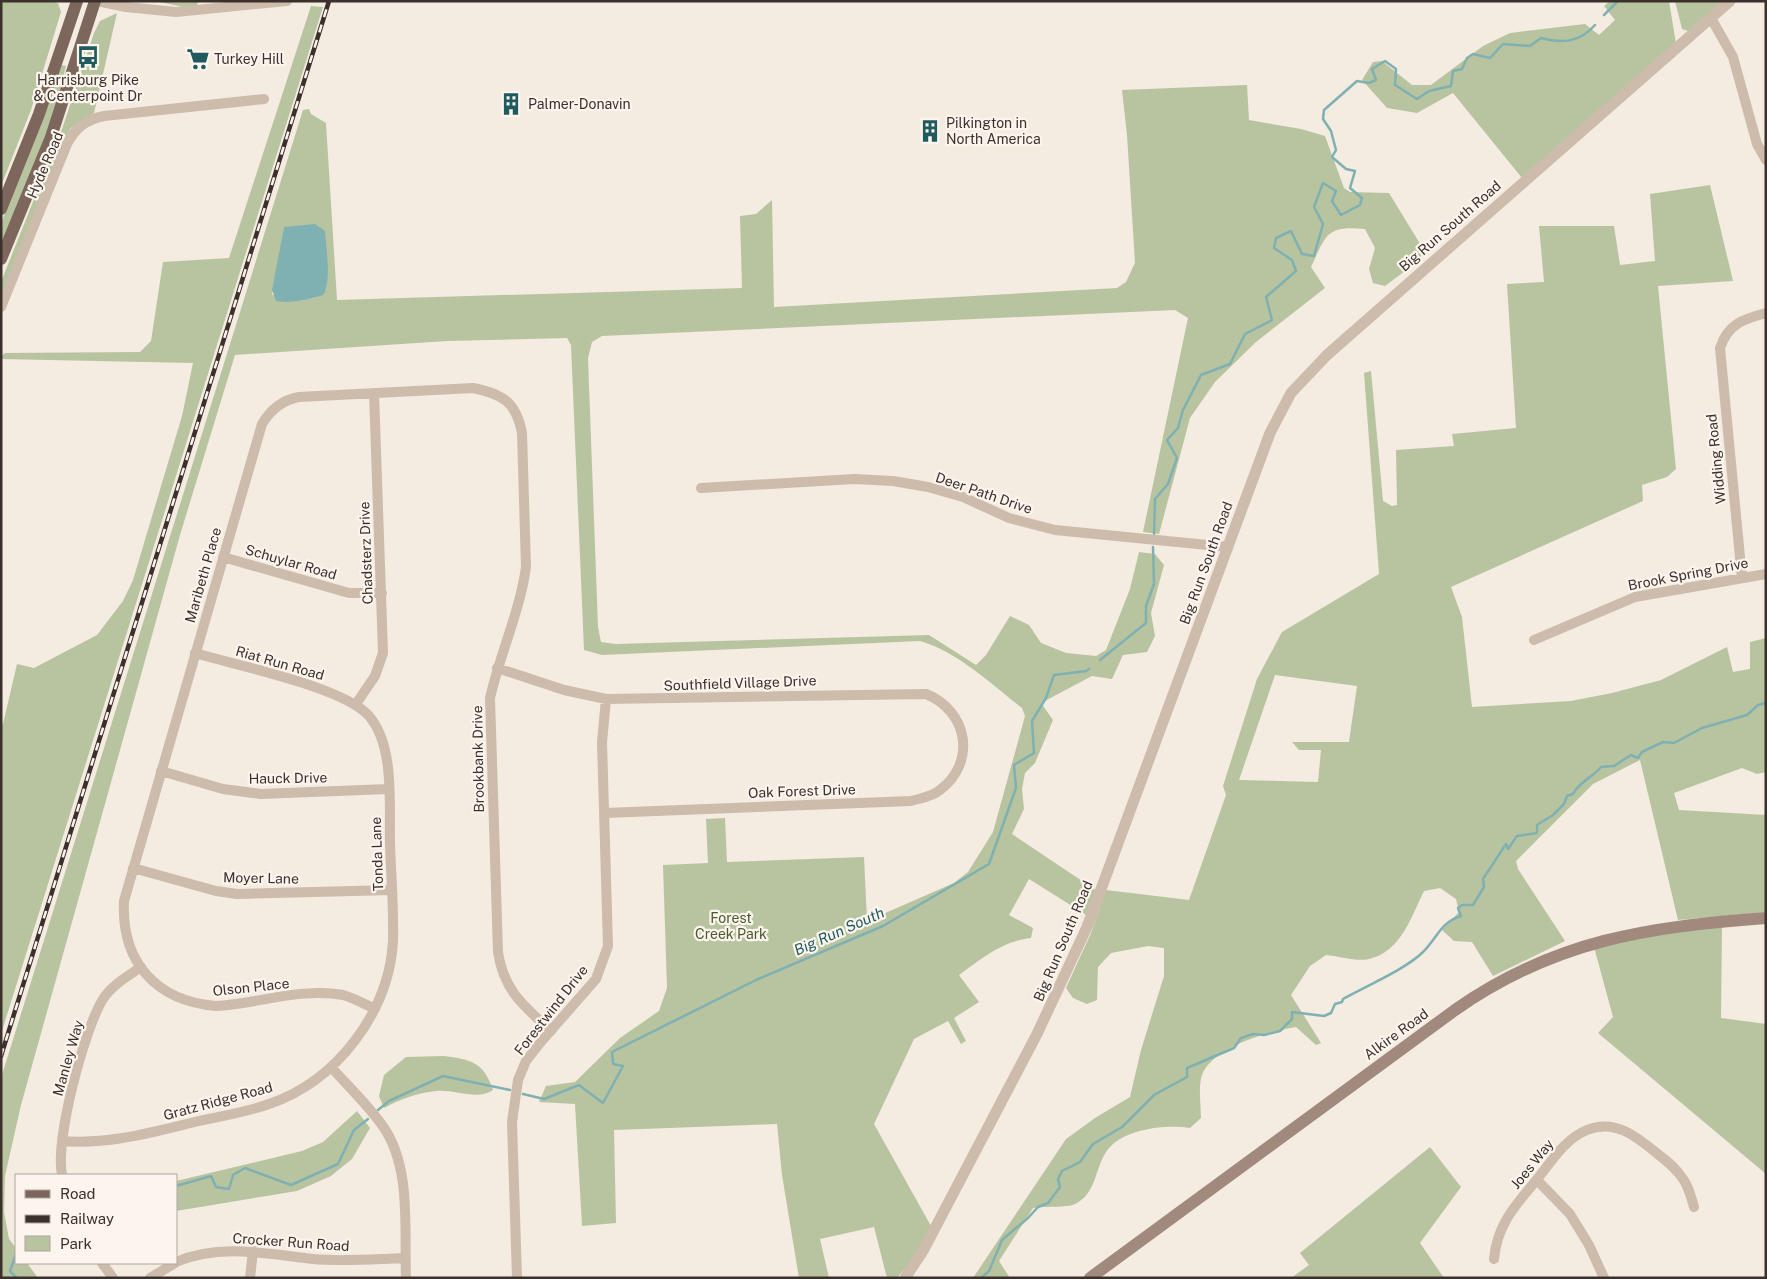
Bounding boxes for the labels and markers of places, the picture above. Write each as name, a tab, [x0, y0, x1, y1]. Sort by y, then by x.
bus stop icon: Harrisburg Pike & Centerpoint Dr	[75, 44, 101, 70]
supermarket icon: Turkey Hill	[185, 46, 211, 72]
place label: Turkey Hill	[214, 51, 284, 67]
place label: Harrisburg Pike & Centerpoint Dr	[34, 72, 142, 104]
building icon: Palmer-Donavin	[498, 91, 524, 117]
place label: Palmer-Donavin	[528, 96, 631, 112]
place label: Pilkington in North America	[946, 115, 1041, 147]
building icon: Pilkington in North America	[917, 118, 943, 144]

